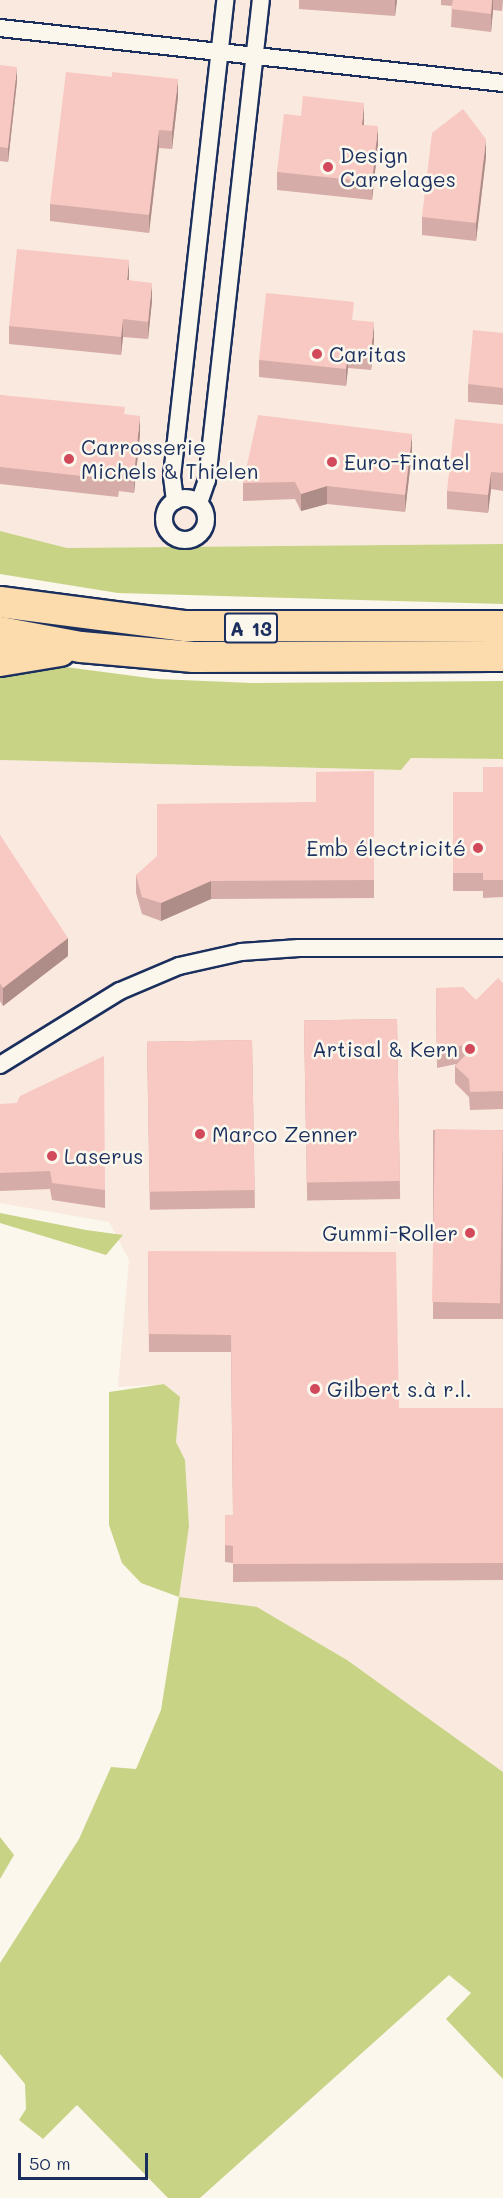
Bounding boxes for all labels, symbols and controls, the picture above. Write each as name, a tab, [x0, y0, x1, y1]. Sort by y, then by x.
place label: Design Carrelages	[340, 142, 456, 192]
marker: Design Carrelages	[321, 160, 335, 174]
place label: Caritas	[329, 341, 407, 367]
marker: Caritas	[310, 347, 324, 361]
place label: Carrosserie Michels & Thielen	[81, 434, 258, 484]
place label: Euro-Finatel	[344, 449, 470, 475]
marker: Carrosserie Michels & Thielen	[62, 452, 76, 466]
marker: Euro-Finatel	[325, 455, 339, 469]
road number: A 13	[224, 611, 278, 645]
place label: Emb électricité	[306, 835, 466, 861]
marker: Emb électricité	[471, 841, 485, 855]
place label: Artisal & Kern	[312, 1036, 458, 1062]
marker: Artisal & Kern	[463, 1042, 477, 1056]
place label: Marco Zenner	[212, 1121, 358, 1147]
marker: Marco Zenner	[193, 1127, 207, 1141]
place label: Laserus	[64, 1143, 144, 1169]
marker: Laserus	[45, 1149, 59, 1163]
place label: Gummi-Roller	[322, 1220, 458, 1246]
marker: Gummi-Roller	[463, 1226, 477, 1240]
place label: Gilbert s.à r.l.	[327, 1376, 472, 1402]
marker: Gilbert s.à r.l.	[308, 1382, 322, 1396]
scale bar	[21, 2141, 152, 2179]
text: 50 m	[29, 2151, 71, 2175]

